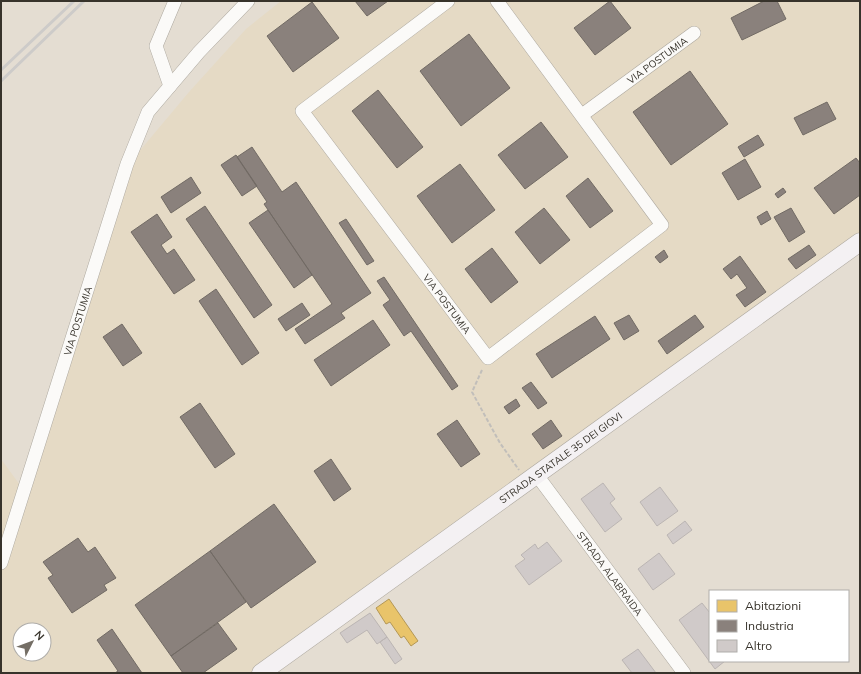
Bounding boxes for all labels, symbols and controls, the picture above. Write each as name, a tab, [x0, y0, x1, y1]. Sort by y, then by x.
street label: VIA POSTUMIA	[625, 34, 691, 87]
street label: VIA POSTUMIA	[420, 271, 474, 337]
street label: VIA POSTUMIA	[61, 284, 95, 357]
street label: STRADA STATALE 35 DEI GIOVI	[497, 409, 625, 507]
street label: STRADA ALABRAIDA	[574, 529, 646, 619]
legend	[709, 590, 849, 662]
text: Abitazioni	[745, 598, 801, 613]
text: Industria	[745, 618, 794, 633]
north arrow	[12, 622, 52, 662]
text: N	[31, 628, 47, 643]
text: Altro	[745, 638, 772, 653]

